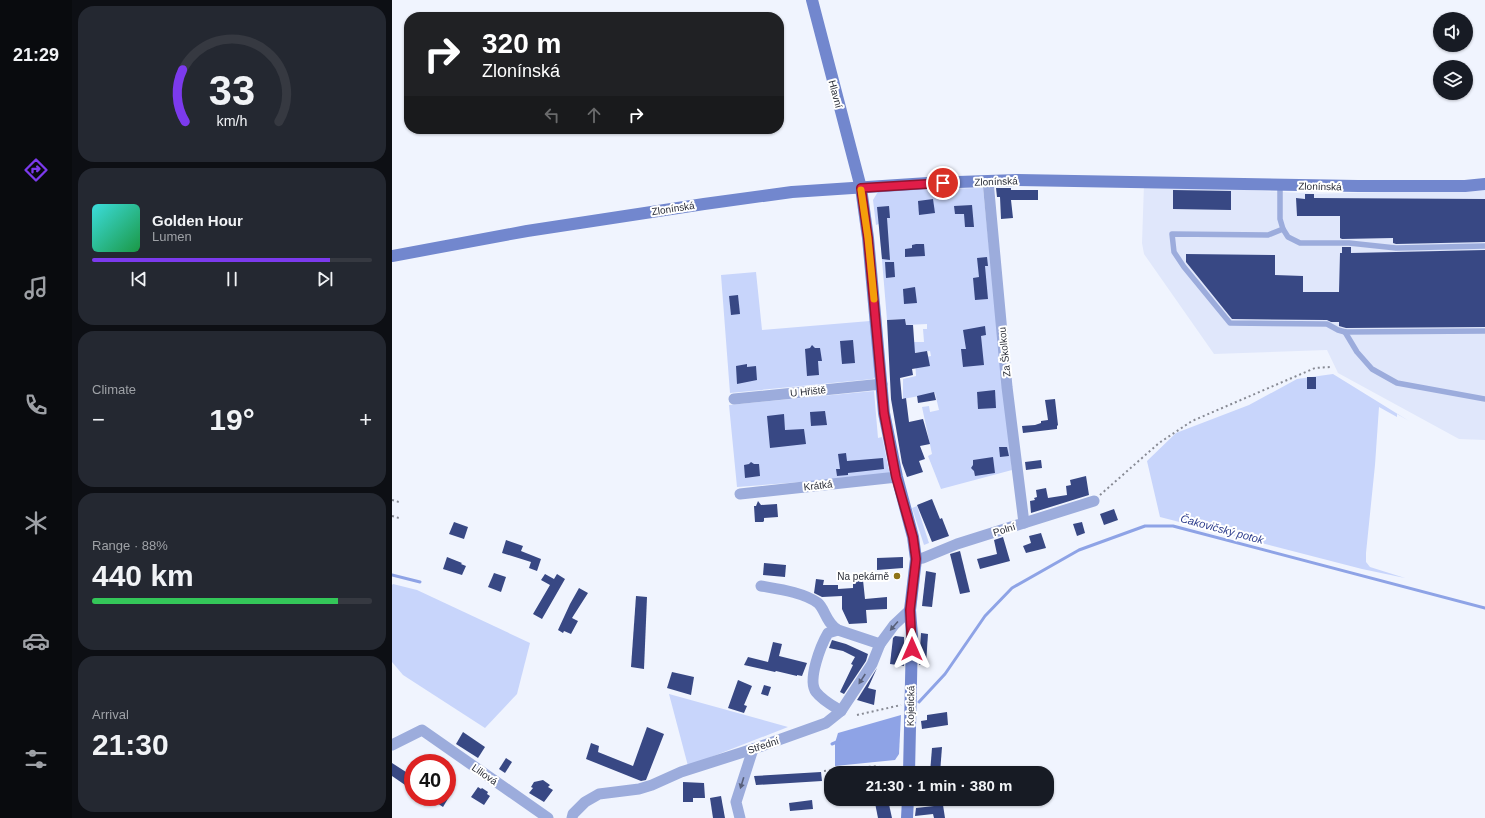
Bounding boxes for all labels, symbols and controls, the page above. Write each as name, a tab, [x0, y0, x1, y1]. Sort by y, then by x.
map controls	[1433, 12, 1473, 100]
button: sound	[1433, 12, 1473, 52]
icon: right	[416, 28, 468, 80]
text: 320 m	[482, 28, 561, 59]
text: 21:29	[13, 45, 59, 65]
button: layers	[1433, 60, 1473, 100]
text: Zlonínská	[482, 61, 560, 81]
text: 33	[209, 67, 255, 114]
street label: Hlavní	[827, 79, 845, 109]
icon: left	[541, 104, 563, 126]
icon: ahead	[583, 104, 605, 126]
icon: right	[625, 104, 647, 126]
text: km/h	[217, 113, 248, 129]
icon: directions	[22, 156, 50, 184]
pin	[926, 166, 960, 200]
icon: arrive	[932, 172, 954, 194]
street label: Zlonínská	[974, 175, 1018, 188]
street label: Zlonínská	[1298, 181, 1342, 192]
street label: Zlonínská	[651, 200, 696, 217]
text: Golden Hour	[152, 212, 243, 229]
text: Lumen	[152, 229, 192, 244]
icon: previous	[128, 268, 150, 290]
icon: pause	[221, 268, 243, 290]
icon: next	[314, 268, 336, 290]
icon: music	[22, 274, 50, 302]
street label: Za Školkou	[995, 326, 1013, 378]
text: Climate	[92, 382, 136, 397]
street label: U Hřiště	[790, 384, 827, 399]
icon: phone	[22, 391, 50, 419]
text: 19°	[209, 403, 255, 436]
text: −	[92, 407, 105, 432]
text: +	[359, 407, 372, 432]
street label: Krátká	[803, 478, 833, 492]
icon: climate	[22, 509, 50, 537]
water label: Čakovičský potok	[1179, 512, 1265, 546]
street label: Polní	[992, 521, 1017, 538]
text: Range · 88%	[92, 538, 168, 553]
text: 440 km	[92, 559, 194, 592]
place label: Na pekárně	[837, 571, 889, 582]
marker: Na pekárně	[892, 571, 902, 581]
one-way arrow	[889, 621, 899, 631]
icon: car	[22, 627, 50, 655]
position arrow	[891, 628, 933, 670]
one-way arrow	[858, 674, 866, 684]
street label: Kojetická	[905, 685, 916, 726]
text: Arrival	[92, 707, 129, 722]
text: 21:30	[92, 728, 169, 761]
street label: Střední	[746, 735, 780, 756]
icon: filters	[22, 745, 50, 773]
speed limit sign: 40	[404, 754, 456, 806]
street label: Liliová	[470, 762, 500, 787]
text: 21:30 · 1 min · 380 m	[866, 777, 1012, 794]
one-way arrow	[739, 778, 745, 790]

